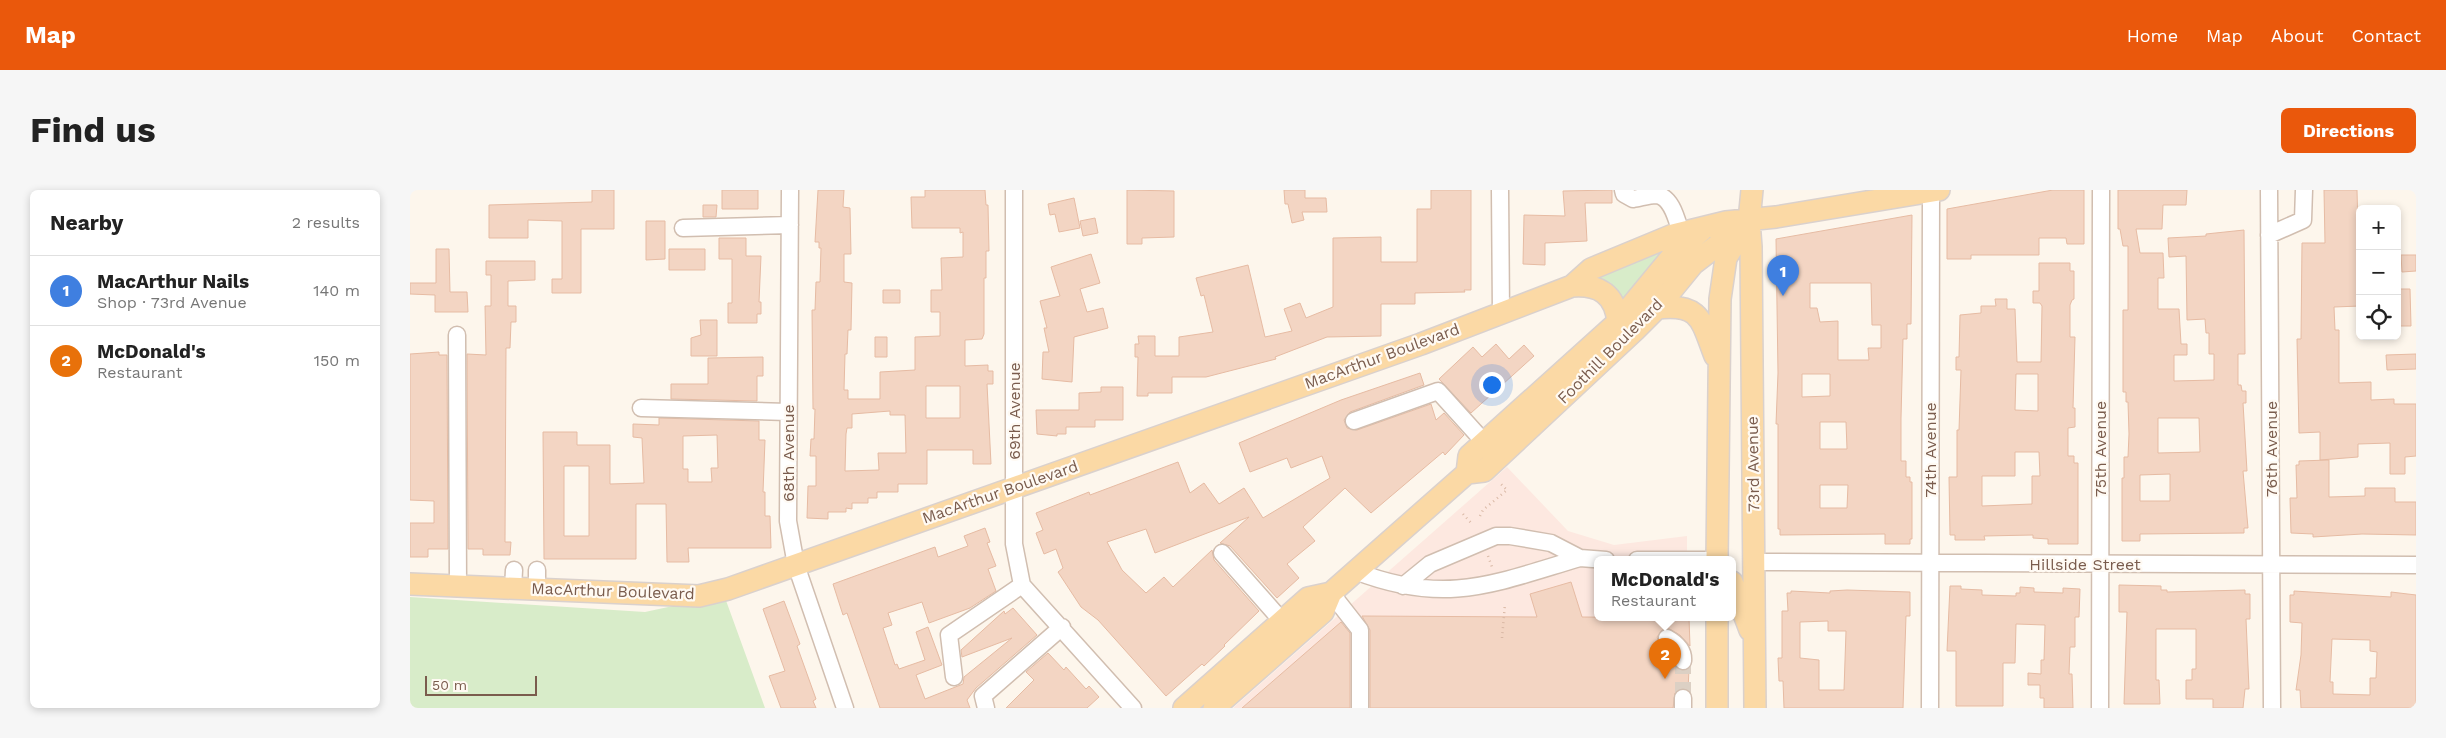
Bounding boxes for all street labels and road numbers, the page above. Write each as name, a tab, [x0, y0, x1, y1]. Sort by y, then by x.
street label: Foothill Boulevard	[1554, 295, 1666, 407]
street label: MacArthur Boulevard	[1302, 319, 1462, 393]
street label: 69th Avenue	[1005, 362, 1024, 460]
street label: 75th Avenue	[2091, 401, 2110, 497]
street label: 76th Avenue	[2262, 401, 2281, 497]
street label: 74th Avenue	[1921, 402, 1940, 498]
street label: 68th Avenue	[779, 404, 798, 502]
street label: 73rd Avenue	[1743, 416, 1763, 512]
street label: MacArthur Boulevard	[920, 456, 1080, 528]
street label: Hillside Street	[2029, 555, 2141, 574]
street label: MacArthur Boulevard	[531, 579, 695, 603]

